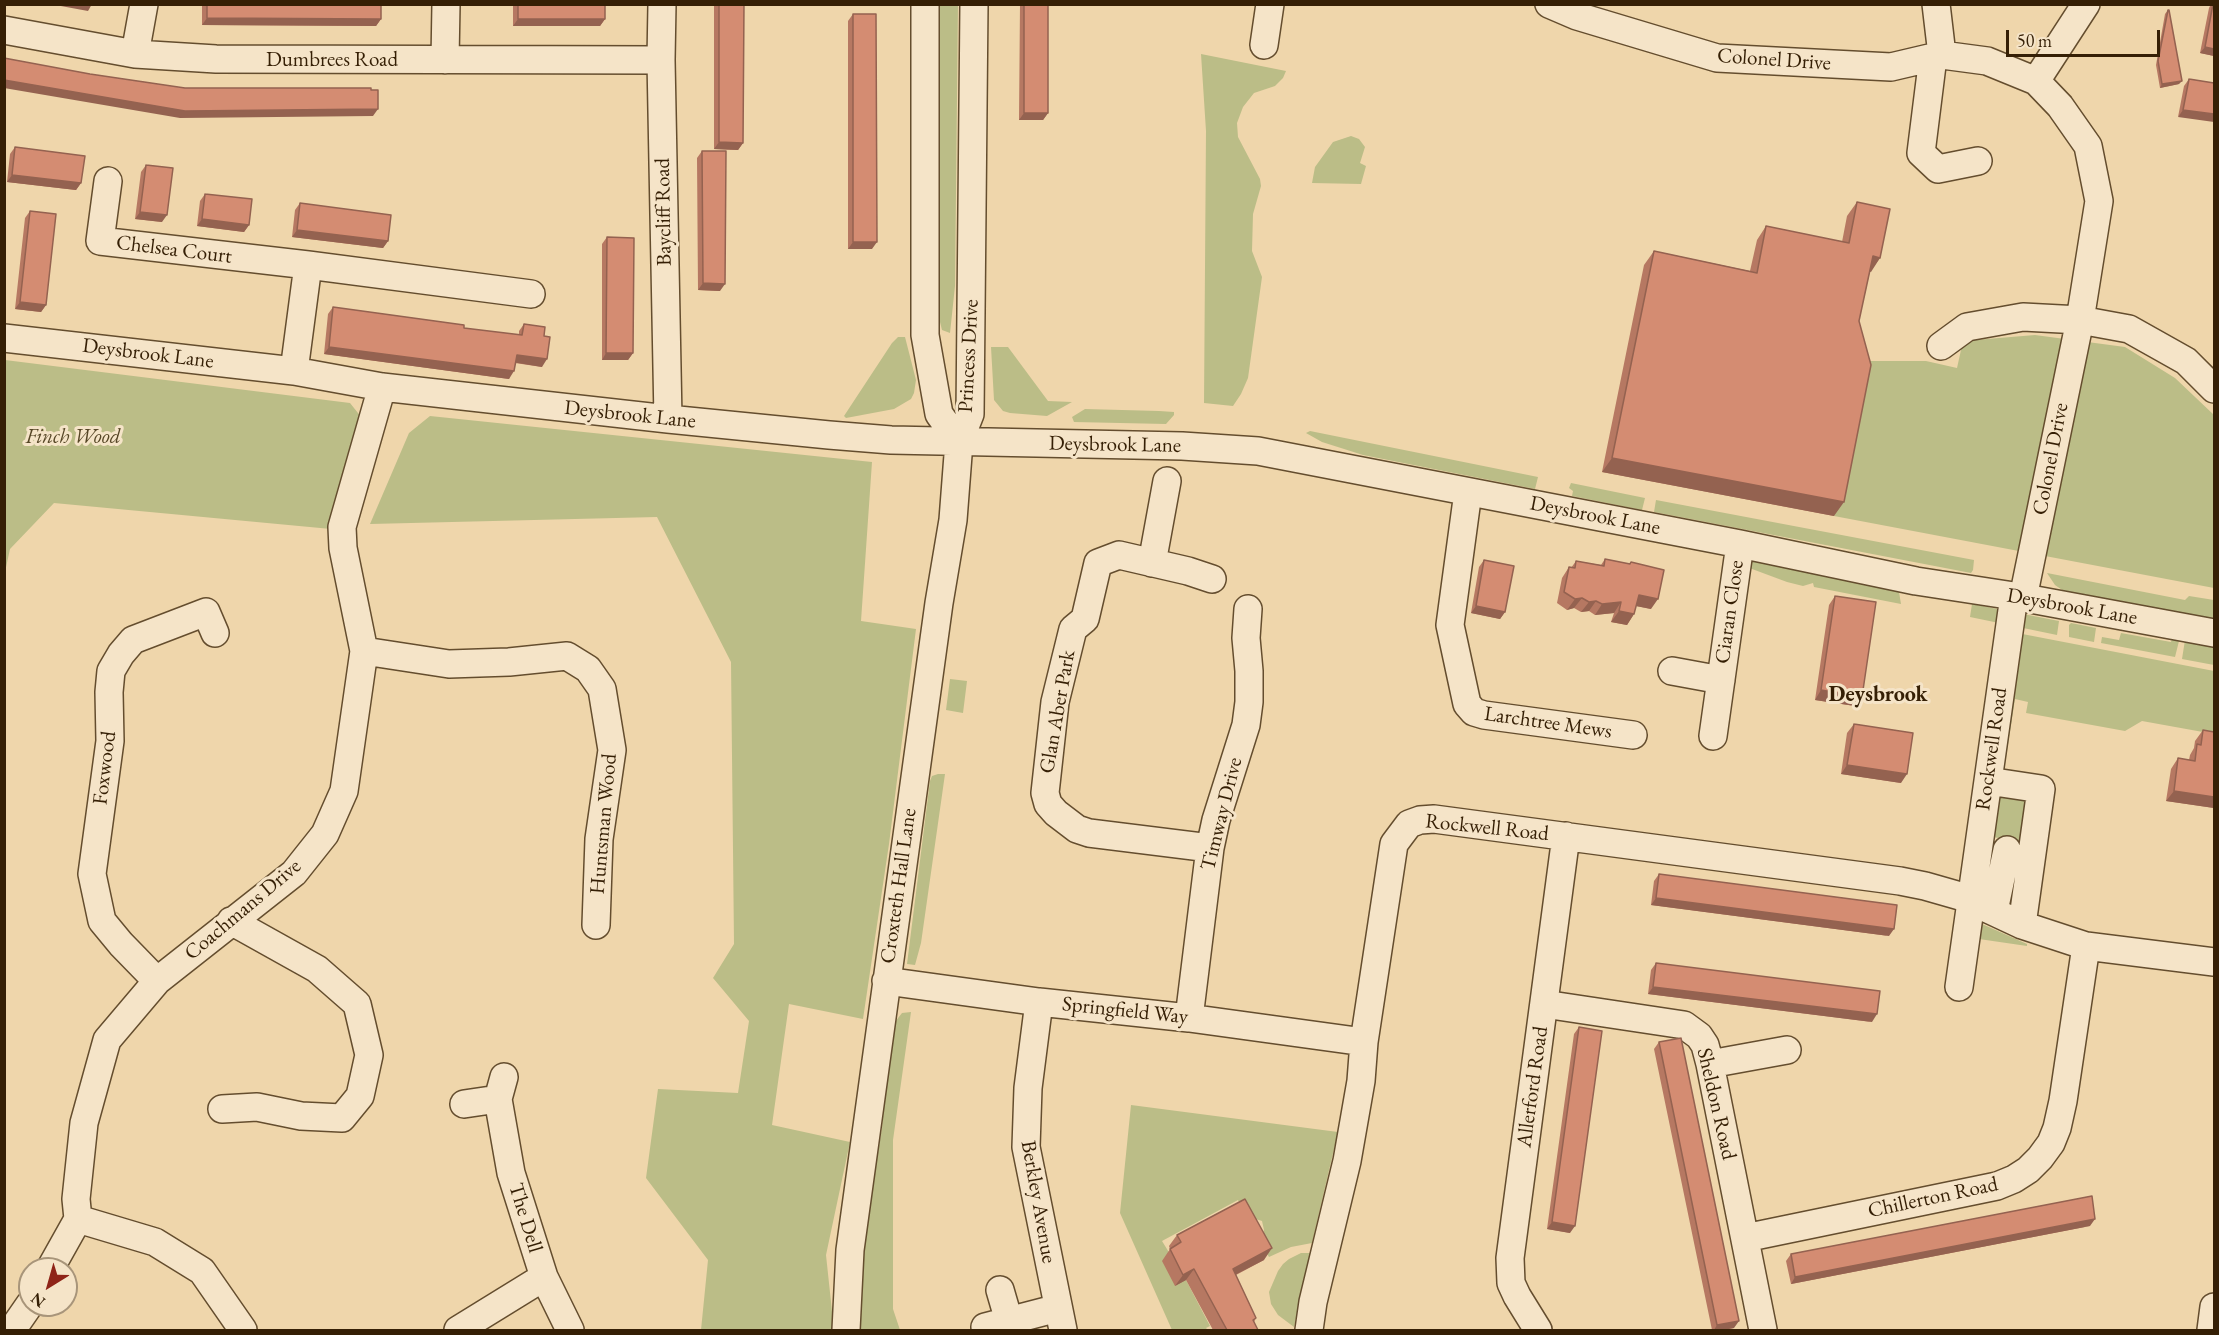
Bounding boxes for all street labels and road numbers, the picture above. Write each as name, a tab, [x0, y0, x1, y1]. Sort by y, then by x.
street label: Colonel Drive	[1716, 43, 1832, 77]
street label: Dumbrees Road	[266, 47, 398, 73]
street label: Baycliff Road	[650, 158, 678, 266]
street label: Chelsea Court	[115, 230, 233, 270]
street label: Princess Drive	[953, 299, 985, 413]
street label: Deysbrook Lane	[81, 333, 215, 375]
street label: Deysbrook Lane	[563, 396, 697, 434]
street label: Colonel Drive	[2028, 401, 2074, 517]
street label: Deysbrook Lane	[1049, 431, 1181, 459]
street label: Deysbrook Lane	[1528, 491, 1662, 541]
street label: Ciaran Close	[1710, 559, 1750, 665]
street label: Deysbrook Lane	[2005, 583, 2139, 631]
street label: Glan Aber Park	[1035, 648, 1081, 776]
street label: Rockwell Road	[1971, 686, 2013, 812]
street label: Larchtree Mews	[1482, 702, 1614, 744]
street label: Foxwood	[88, 730, 122, 806]
street label: Huntsman Wood	[585, 753, 623, 895]
street label: Timway Drive	[1196, 755, 1248, 873]
street label: Croxteth Hall Lane	[876, 807, 922, 965]
street label: Rockwell Road	[1424, 809, 1550, 847]
street label: Coachmans Drive	[180, 854, 306, 966]
street label: Springfield Way	[1061, 992, 1189, 1030]
street label: Allerford Road	[1512, 1025, 1554, 1149]
street label: Sheldon Road	[1691, 1046, 1741, 1162]
street label: Berkley Avenue	[1015, 1139, 1061, 1265]
street label: Chillerton Road	[1866, 1172, 2000, 1224]
street label: The Dell	[503, 1180, 547, 1256]

